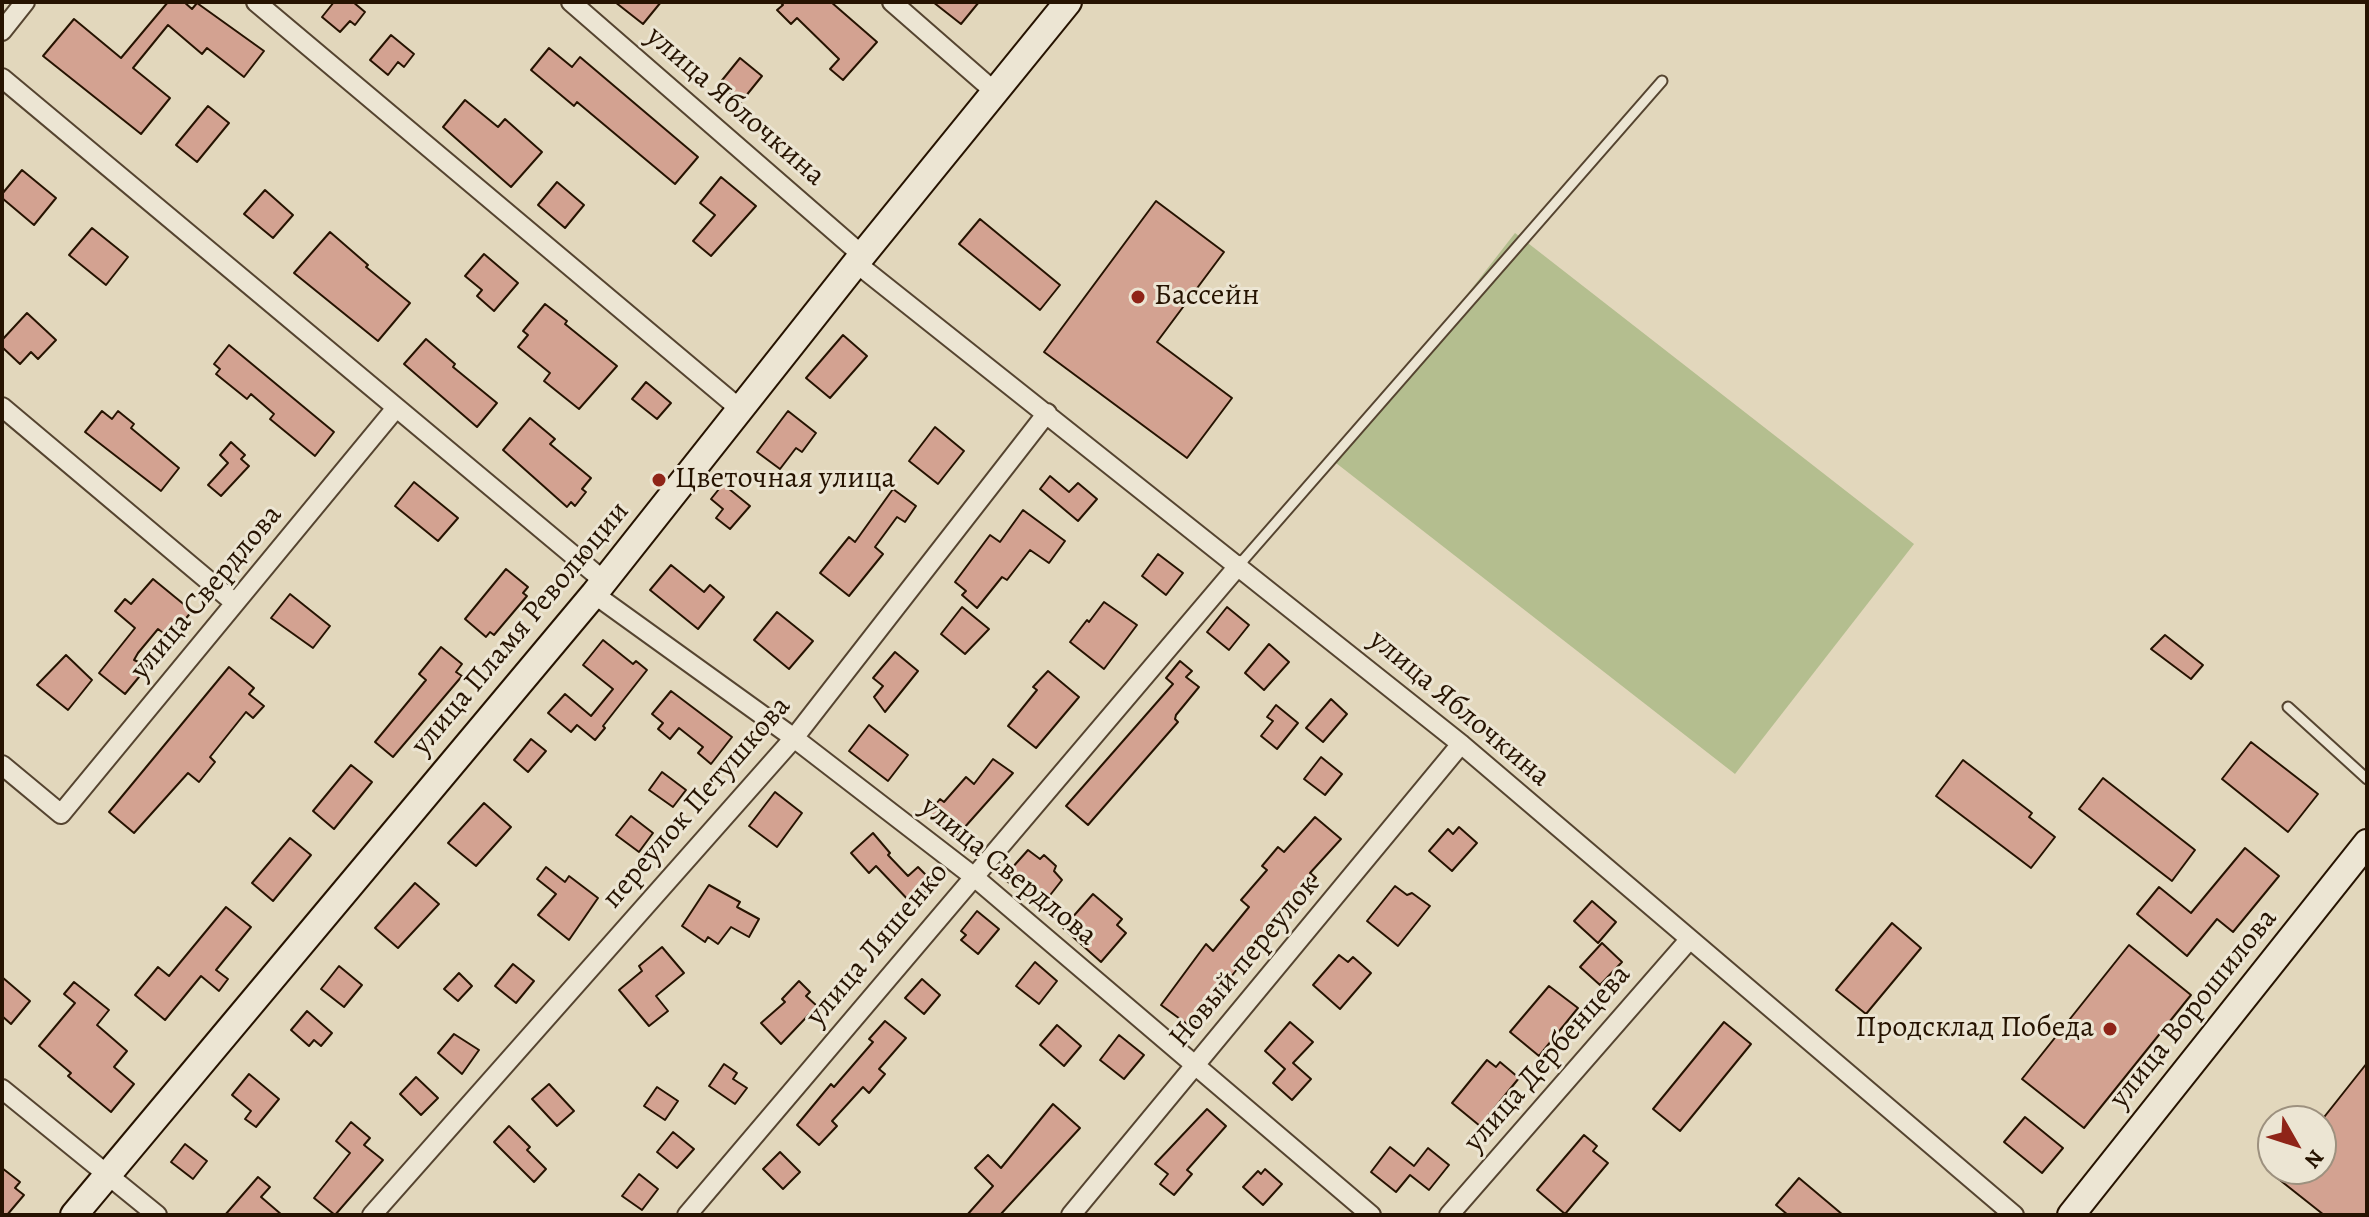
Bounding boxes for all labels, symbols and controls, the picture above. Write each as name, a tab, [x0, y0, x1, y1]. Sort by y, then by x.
street label: улица Яблочкина	[638, 19, 832, 195]
place label: Бассейн	[1154, 279, 1260, 315]
marker: Бассейн	[1129, 288, 1147, 306]
place label: Цветочная улица	[675, 462, 895, 498]
marker: Цветочная улица	[650, 471, 668, 489]
street label: улица Пламя Революции	[404, 495, 638, 763]
street label: улица Свердлова	[123, 498, 291, 688]
street label: улица Яблочкина	[1361, 623, 1557, 795]
street label: переулок Петушкова	[595, 690, 799, 916]
street label: улица Свердлова	[912, 790, 1104, 954]
street label: улица Ляшенко	[799, 856, 957, 1034]
street label: Новый переулок	[1162, 868, 1328, 1056]
street label: улица Ворошилова	[2102, 902, 2286, 1116]
street label: улица Дербенцева	[1457, 958, 1639, 1160]
place label: Продсклад Победа	[1855, 1011, 2094, 1047]
marker: Продсклад Победа	[2101, 1020, 2119, 1038]
north arrow	[2257, 1105, 2337, 1185]
text: N	[2297, 1143, 2331, 1175]

